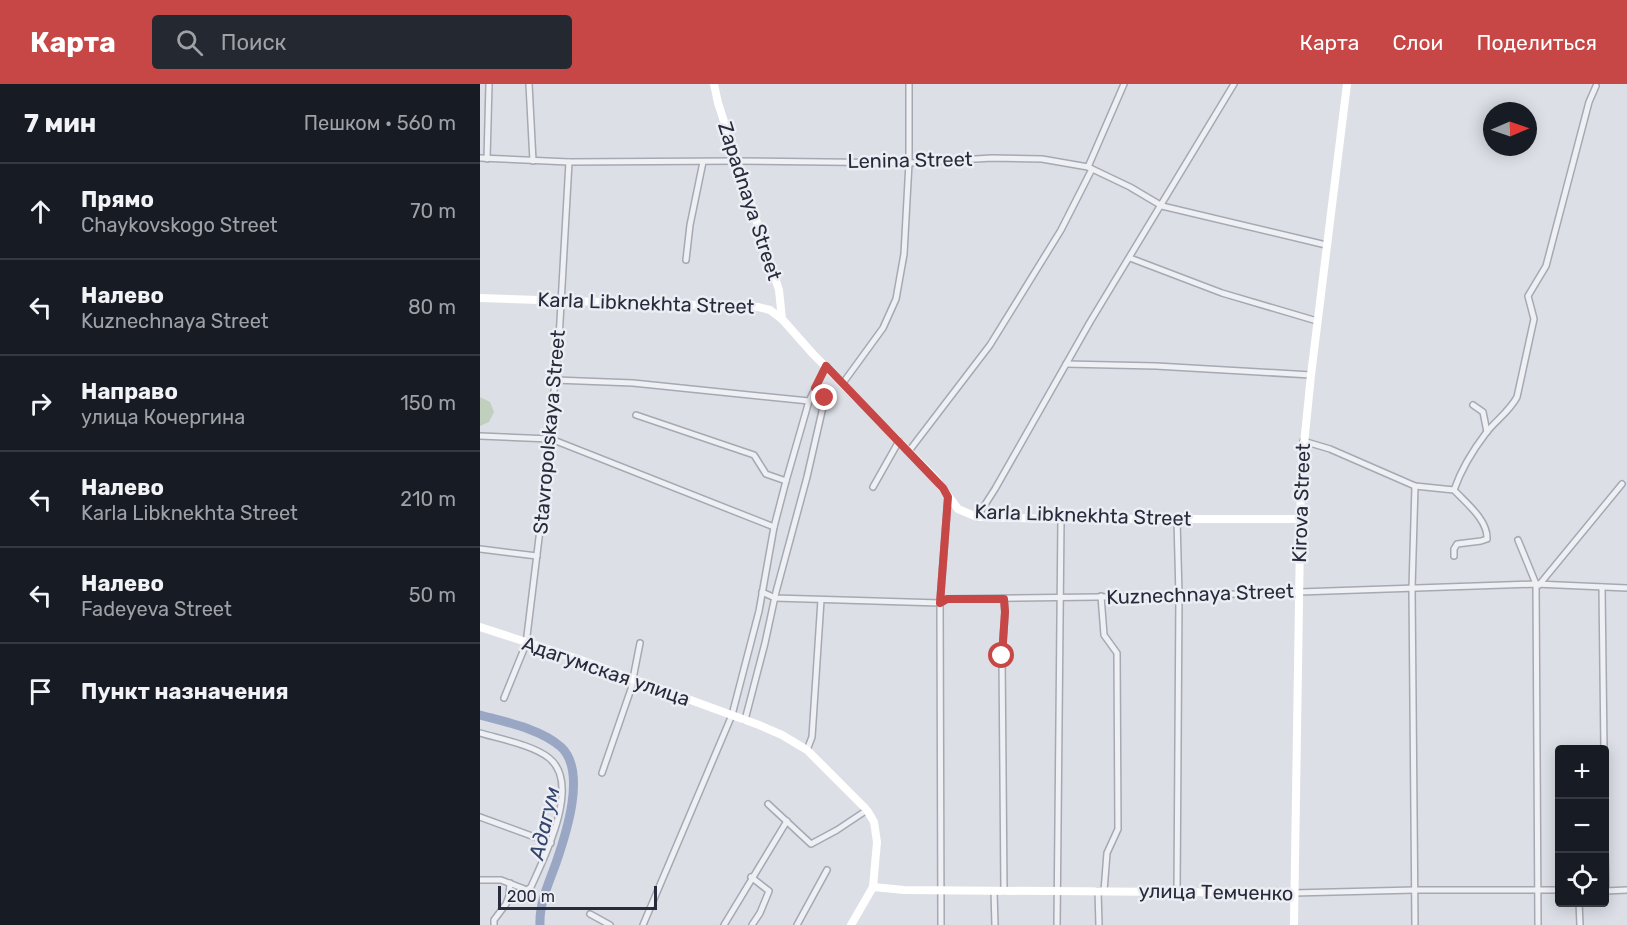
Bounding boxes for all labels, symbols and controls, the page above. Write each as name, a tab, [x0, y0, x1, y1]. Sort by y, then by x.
search box	[152, 15, 572, 69]
text: Карта	[30, 26, 116, 59]
icon: search	[173, 26, 206, 59]
text: Поиск	[221, 29, 286, 56]
text: Карта	[1299, 30, 1359, 55]
text: Слои	[1392, 30, 1443, 55]
text: Поделиться	[1476, 30, 1597, 55]
north arrow	[1483, 102, 1537, 156]
text: 7 мин	[24, 108, 96, 139]
text: Пешком · 560 m	[304, 111, 456, 135]
street label: Zapadnaya Street	[713, 119, 787, 283]
street label: Lenina Street	[847, 147, 973, 173]
text: Прямо	[81, 186, 154, 213]
icon: ahead	[24, 195, 57, 228]
text: 70 m	[410, 199, 456, 223]
text: Chaykovskogo Street	[81, 213, 278, 237]
text: Налево	[81, 282, 164, 309]
street label: Karla Libknekhta Street	[537, 287, 755, 319]
icon: left	[24, 291, 57, 324]
text: 80 m	[408, 295, 456, 319]
text: Kuznechnaya Street	[81, 309, 269, 333]
street label: Stavropolskaya Street	[528, 329, 570, 535]
text: Направо	[81, 378, 178, 405]
route end	[811, 384, 837, 410]
icon: right	[24, 387, 57, 420]
text: 150 m	[400, 391, 456, 415]
text: улица Кочергина	[81, 405, 245, 429]
street label: Kirova Street	[1287, 443, 1315, 563]
text: Налево	[81, 474, 164, 501]
icon: left	[24, 483, 57, 516]
text: 210 m	[400, 487, 456, 511]
street label: Karla Libknekhta Street	[974, 499, 1192, 531]
text: Karla Libknekhta Street	[81, 501, 298, 525]
text: Налево	[81, 570, 164, 597]
icon: left	[24, 579, 57, 612]
street label: Kuznechnaya Street	[1106, 579, 1294, 609]
text: 50 m	[409, 583, 456, 607]
text: Fadeyeva Street	[81, 597, 232, 621]
street label: Адагумская улица	[519, 631, 693, 711]
route start	[988, 642, 1014, 668]
icon: arrive	[24, 675, 57, 708]
text: Пункт назначения	[81, 678, 289, 705]
map controls	[1555, 745, 1609, 907]
button: +	[1555, 745, 1609, 799]
water label: Адагум	[523, 784, 564, 863]
button: −	[1555, 799, 1609, 853]
button: locate	[1555, 853, 1609, 907]
street label: улица Темченко	[1138, 879, 1294, 905]
scale bar	[498, 883, 657, 910]
text: 200 m	[507, 887, 555, 906]

